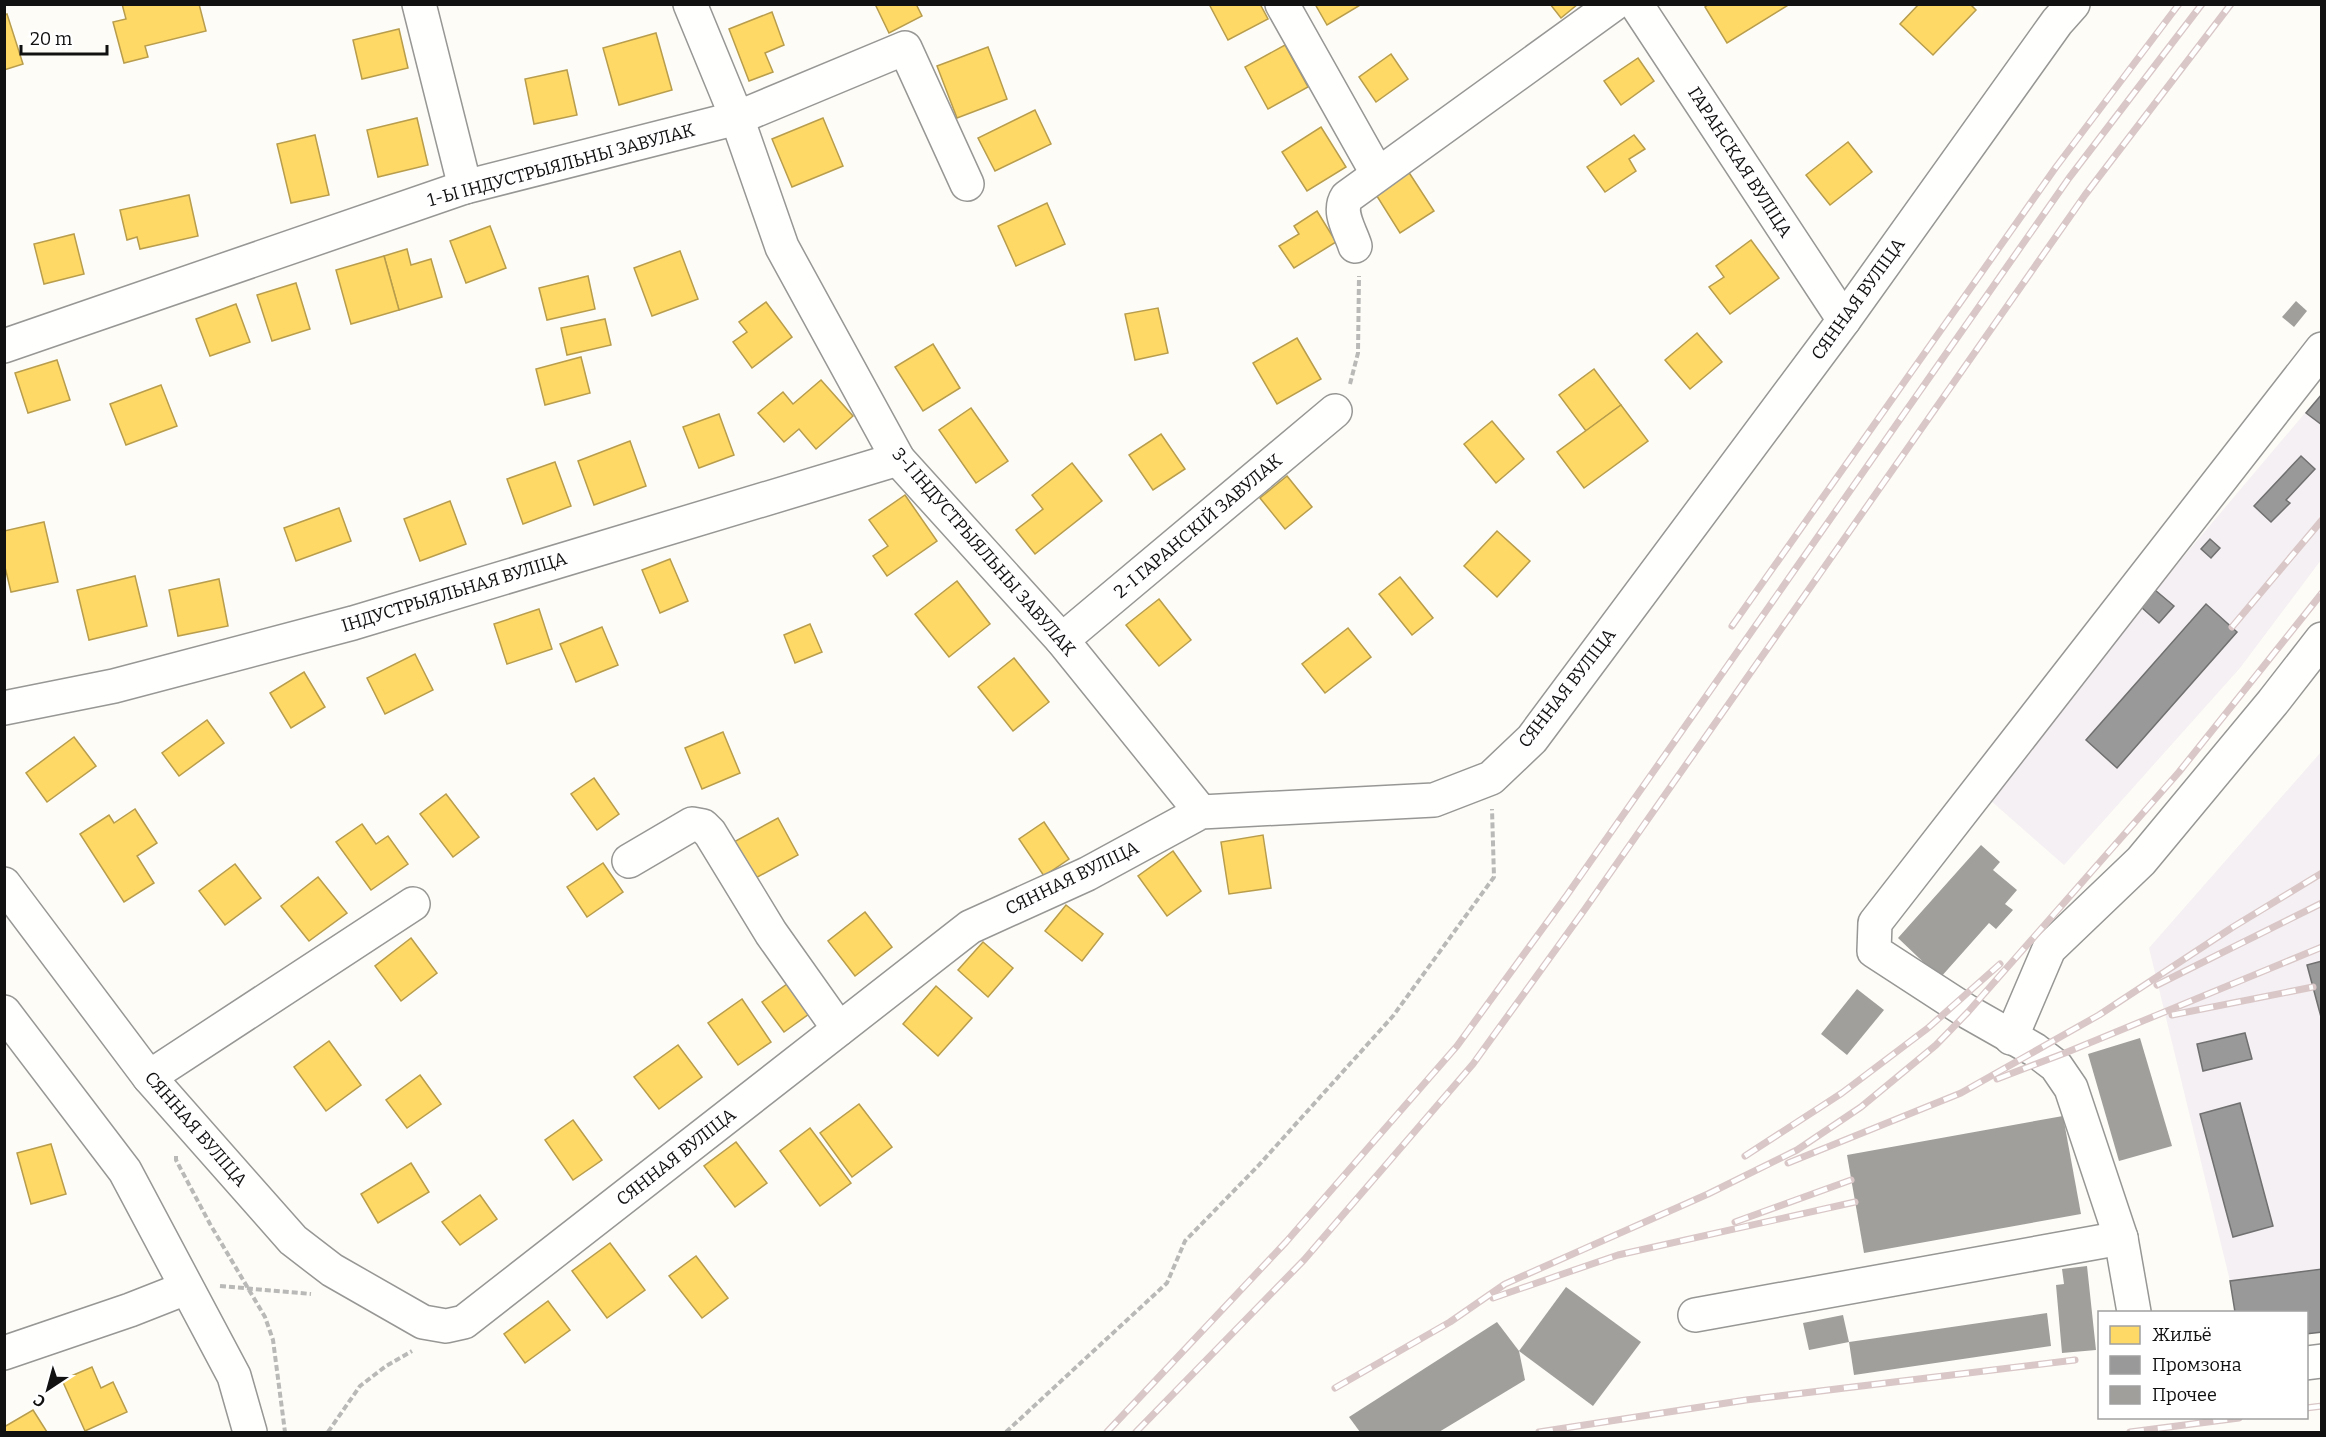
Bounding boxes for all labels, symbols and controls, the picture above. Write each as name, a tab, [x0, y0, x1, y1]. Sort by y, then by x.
scale bar	[21, 18, 106, 56]
text: 20 m	[30, 28, 72, 50]
street label: ГАРАНСКАЯ ВУЛІЦА	[1683, 83, 1797, 242]
street label: 1-Ы ІНДУСТРЫЯЛЬНЫ ЗАВУЛАК	[425, 119, 697, 211]
street label: СЯННАЯ ВУЛІЦА	[1806, 234, 1910, 364]
street label: 3-І ІНДУСТРЫЯЛЬНЫ ЗАВУЛАК	[888, 443, 1081, 661]
street label: 2-І ГАРАНСКІЙ ЗАВУЛАК	[1110, 449, 1287, 603]
street label: ІНДУСТРЫЯЛЬНАЯ ВУЛІЦА	[339, 547, 570, 637]
street label: СЯННАЯ ВУЛІЦА	[1514, 624, 1621, 752]
street label: СЯННАЯ ВУЛІЦА	[1002, 836, 1142, 920]
street label: СЯННАЯ ВУЛІЦА	[140, 1067, 252, 1191]
street label: СЯННАЯ ВУЛІЦА	[612, 1103, 740, 1210]
legend	[2098, 1311, 2308, 1419]
text: Жильё	[2152, 1324, 2212, 1346]
text: Промзона	[2152, 1354, 2242, 1376]
north arrow	[18, 1359, 78, 1419]
text: Прочее	[2152, 1384, 2217, 1406]
text: С	[30, 1390, 49, 1411]

